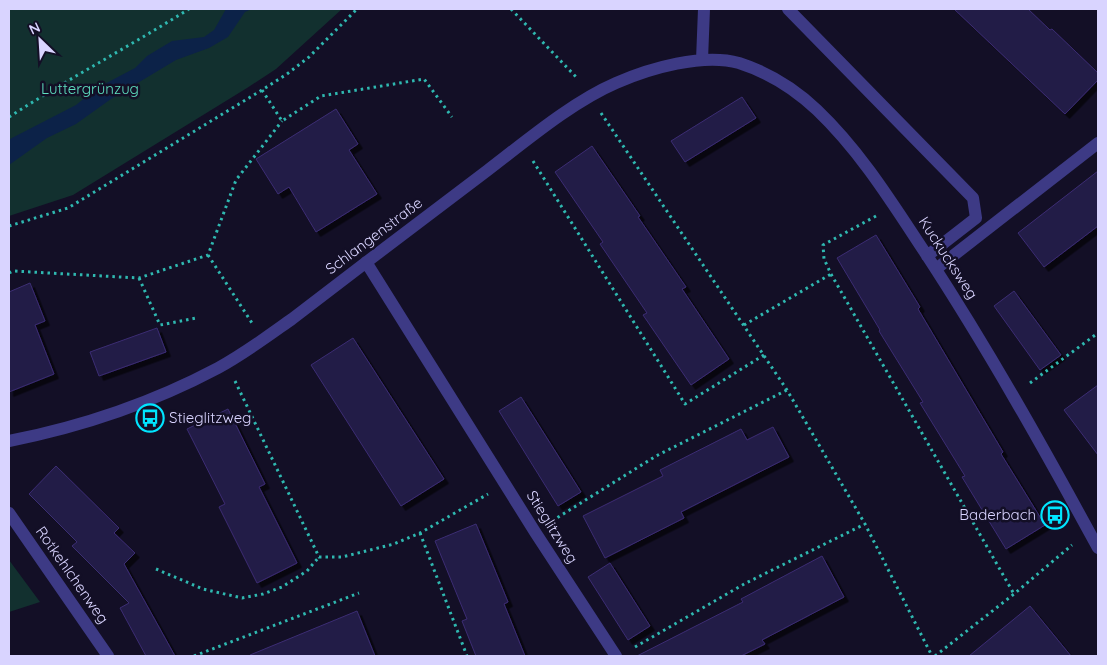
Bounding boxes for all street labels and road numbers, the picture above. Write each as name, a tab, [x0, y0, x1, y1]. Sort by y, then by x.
street label: Schlangenstraße	[321, 193, 426, 278]
street label: Kuckucksweg	[915, 213, 982, 303]
street label: Stieglitzweg	[523, 487, 582, 567]
street label: Rotkehlchenweg	[32, 522, 113, 627]

